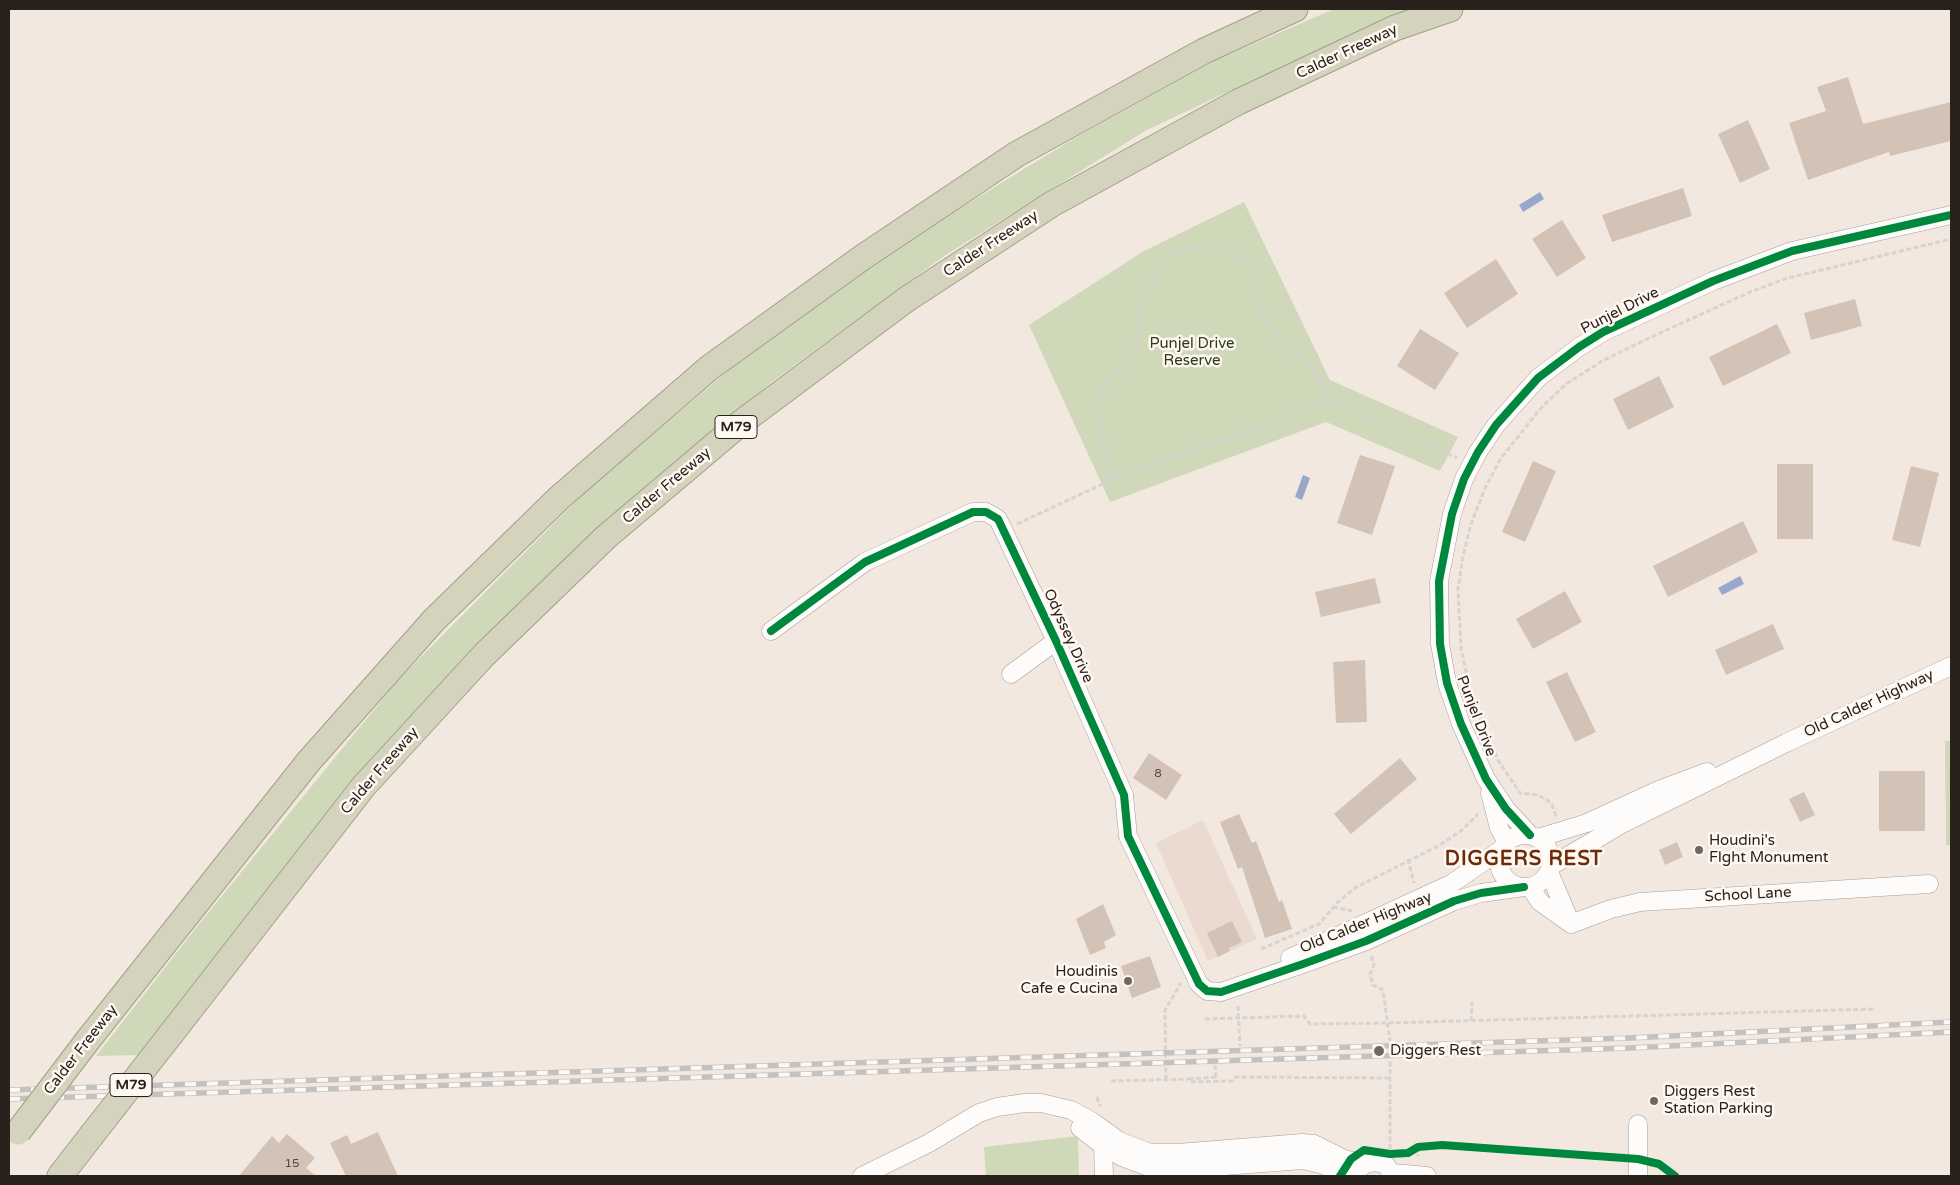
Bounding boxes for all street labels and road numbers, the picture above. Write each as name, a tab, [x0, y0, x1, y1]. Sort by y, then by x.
street label: Calder Freeway	[1294, 21, 1400, 83]
street label: Calder Freeway	[940, 207, 1042, 281]
street label: Punjel Drive	[1578, 284, 1662, 338]
road number: M79	[715, 416, 757, 438]
street label: Calder Freeway	[619, 444, 715, 528]
street label: Odyssey Drive	[1039, 586, 1097, 686]
street label: Old Calder Highway	[1801, 666, 1937, 742]
street label: Punjel Drive	[1452, 673, 1500, 759]
street label: Calder Freeway	[337, 724, 423, 818]
street label: School Lane	[1704, 884, 1792, 906]
street label: Old Calder Highway	[1297, 888, 1435, 958]
street label: Calder Freeway	[40, 1001, 122, 1099]
road number: M79	[110, 1074, 152, 1096]

